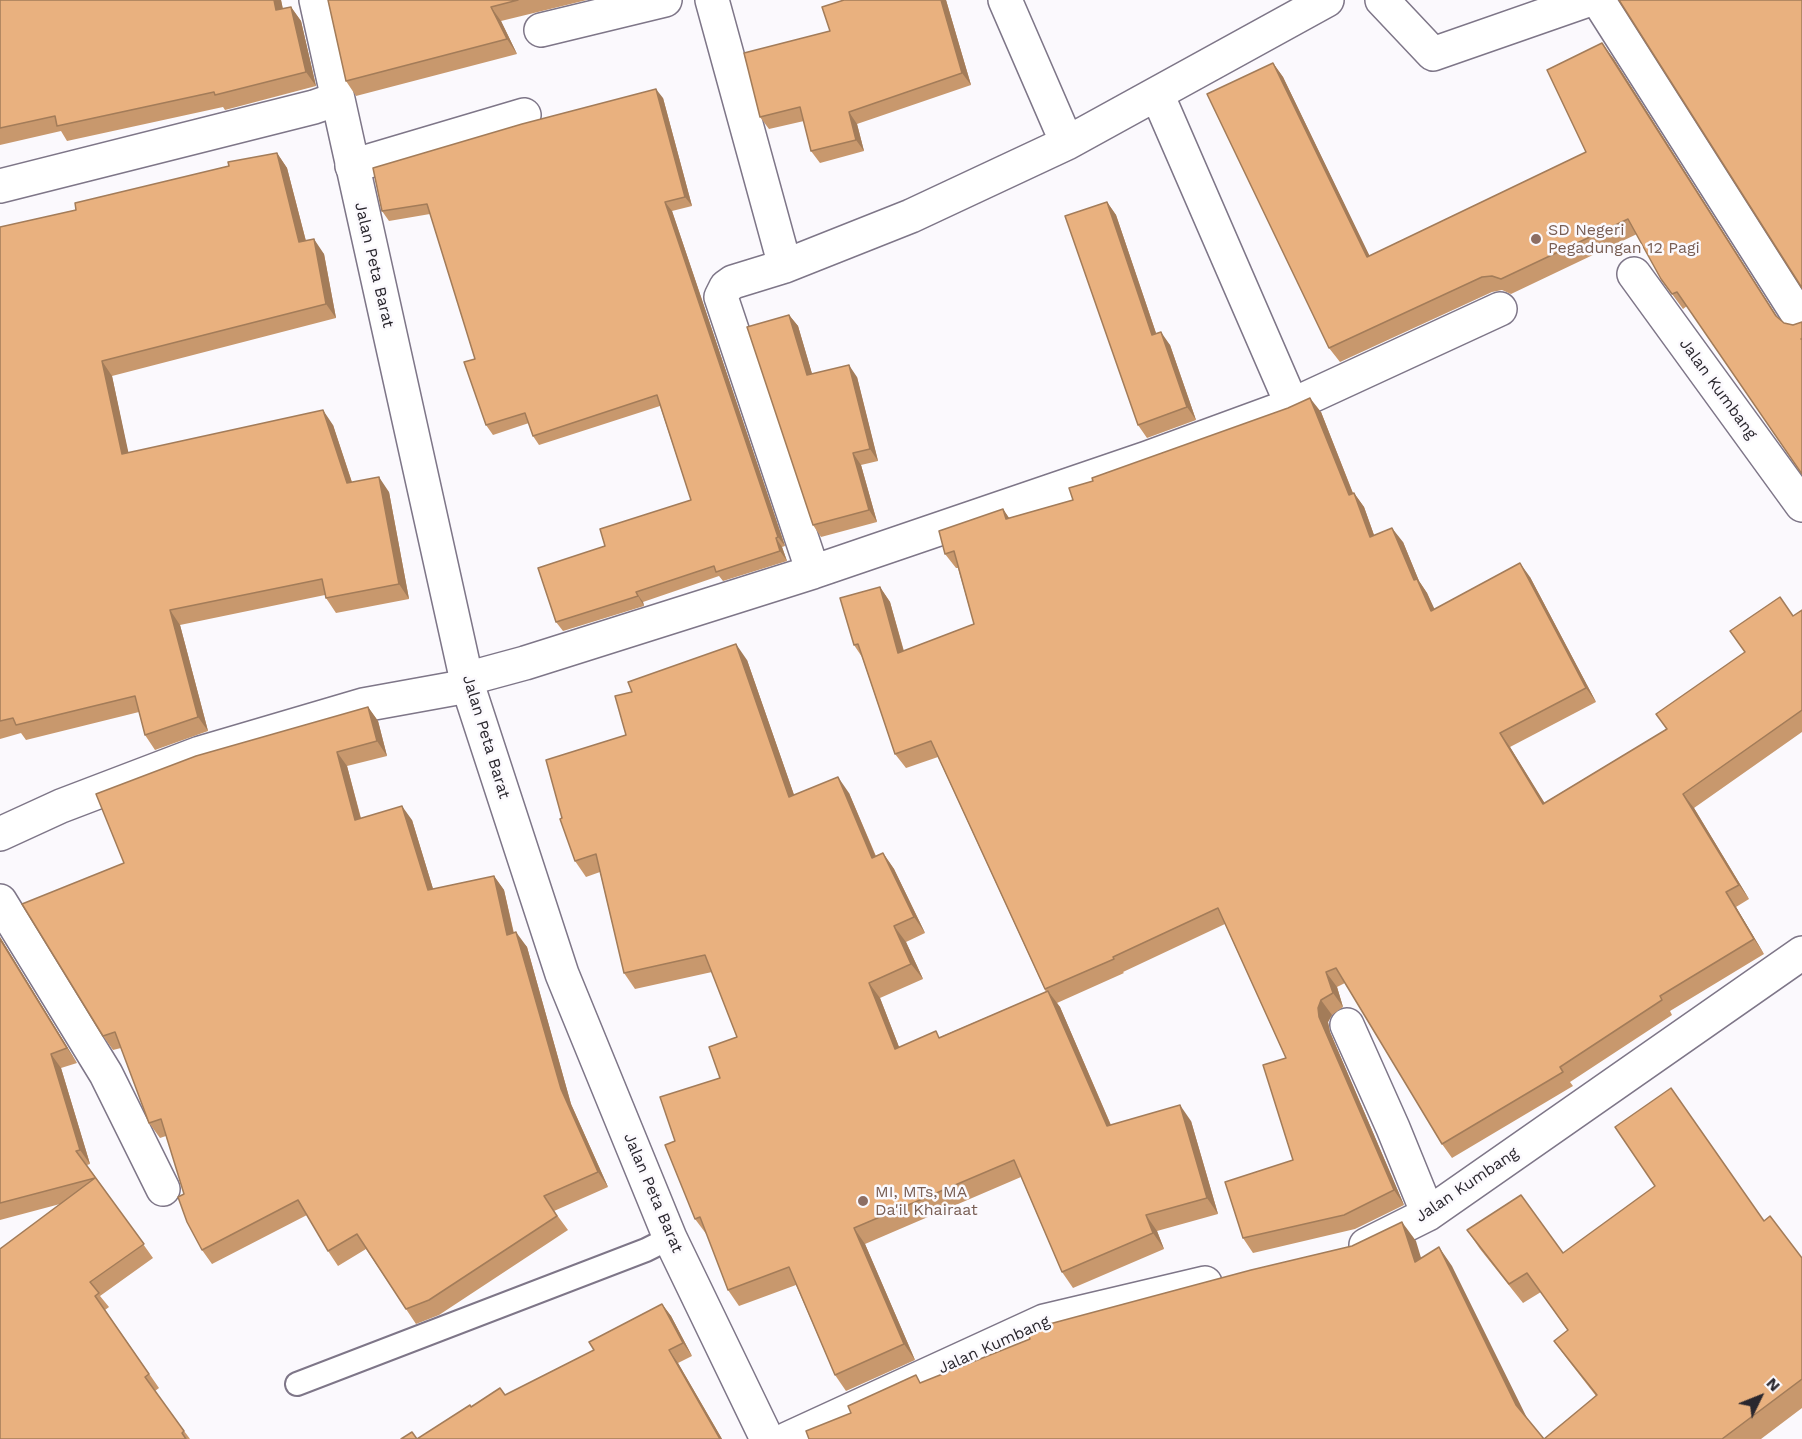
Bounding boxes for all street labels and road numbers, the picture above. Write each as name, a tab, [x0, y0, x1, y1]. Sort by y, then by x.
street label: Jalan Peta Barat	[350, 200, 398, 330]
street label: Jalan Kumbang	[1675, 335, 1761, 443]
street label: Jalan Peta Barat	[458, 673, 514, 801]
street label: Jalan Peta Barat	[619, 1130, 687, 1256]
street label: Jalan Kumbang	[1412, 1144, 1522, 1226]
street label: Jalan Kumbang	[935, 1312, 1053, 1378]

